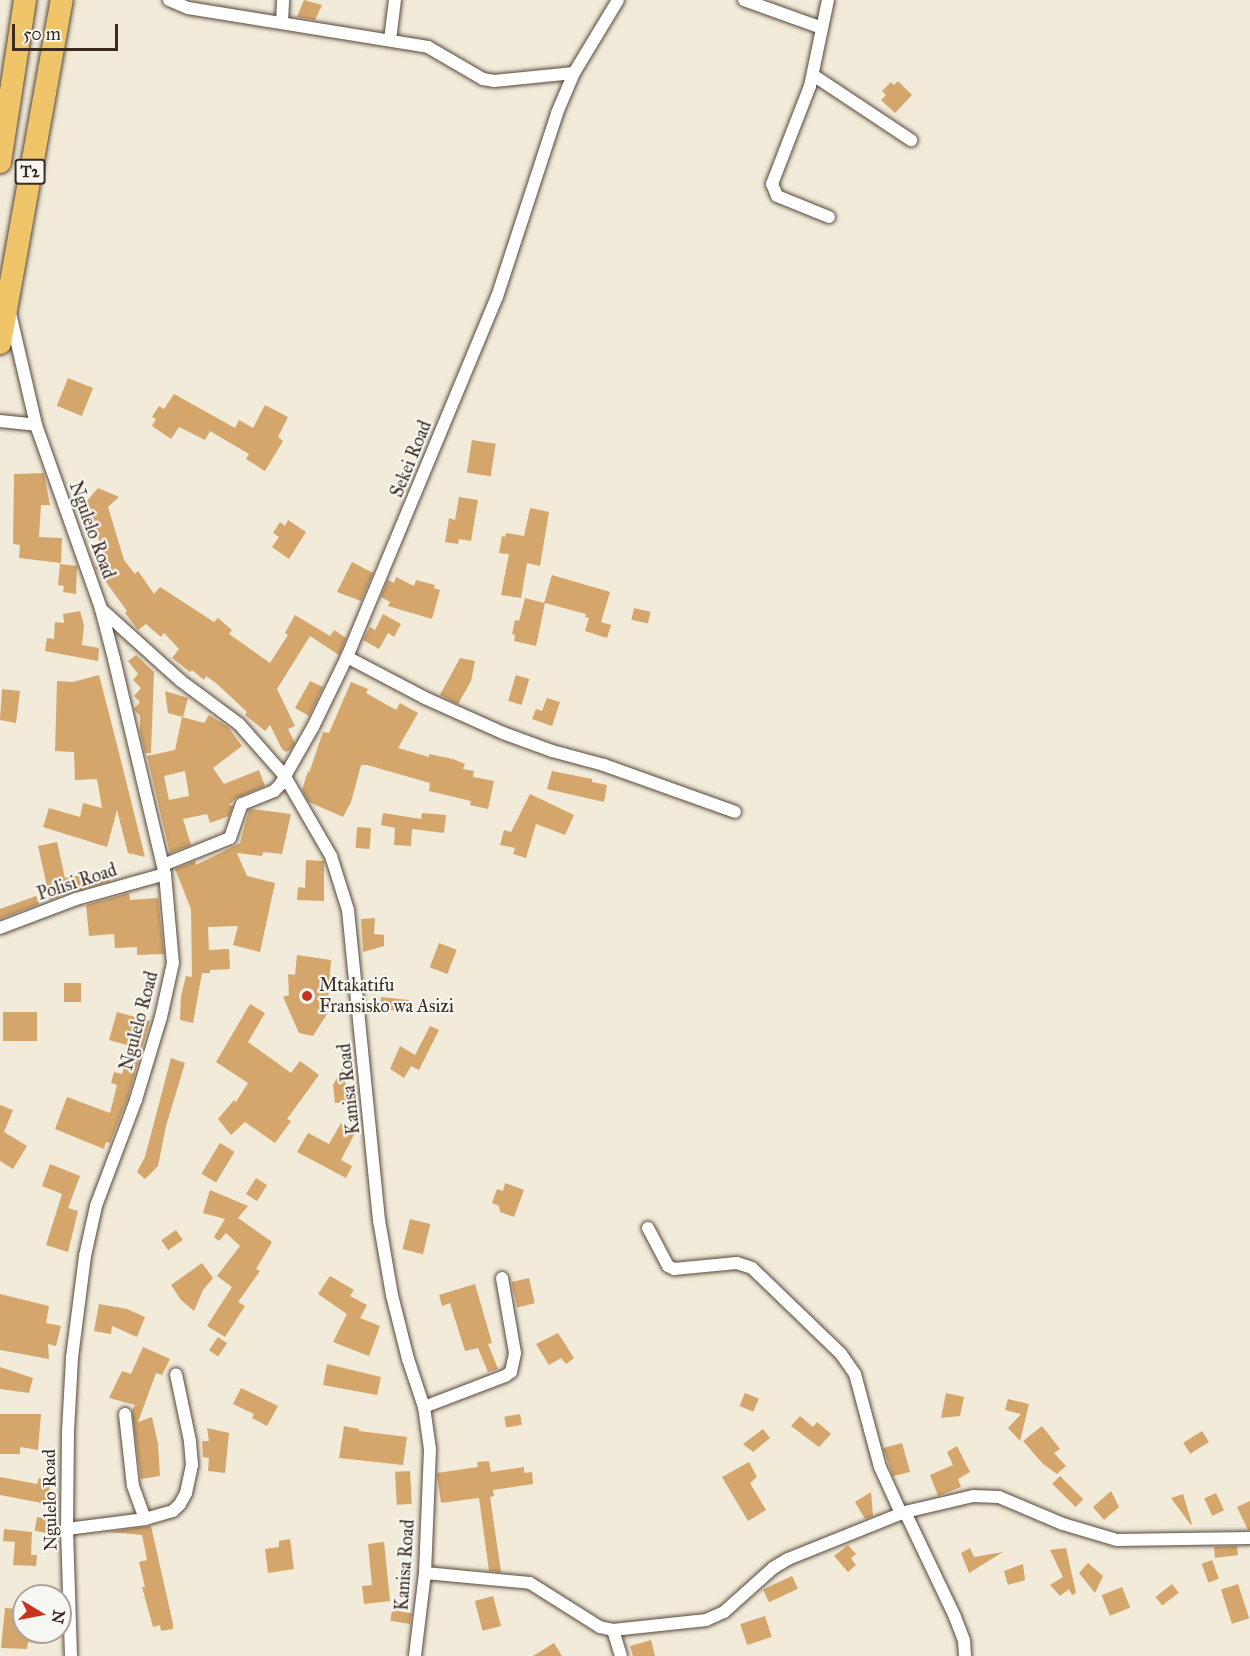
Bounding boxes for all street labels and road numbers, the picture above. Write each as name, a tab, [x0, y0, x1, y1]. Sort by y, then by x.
road number: T2	[14, 159, 46, 185]
street label: Sekei Road	[386, 418, 436, 500]
street label: Ngulelo Road	[64, 479, 120, 581]
street label: Polisi Road	[34, 859, 120, 905]
street label: Ngulelo Road	[115, 969, 163, 1073]
street label: Kanisa Road	[333, 1042, 365, 1136]
street label: Ngulelo Road	[38, 1449, 62, 1551]
street label: Kanisa Road	[391, 1519, 419, 1611]

